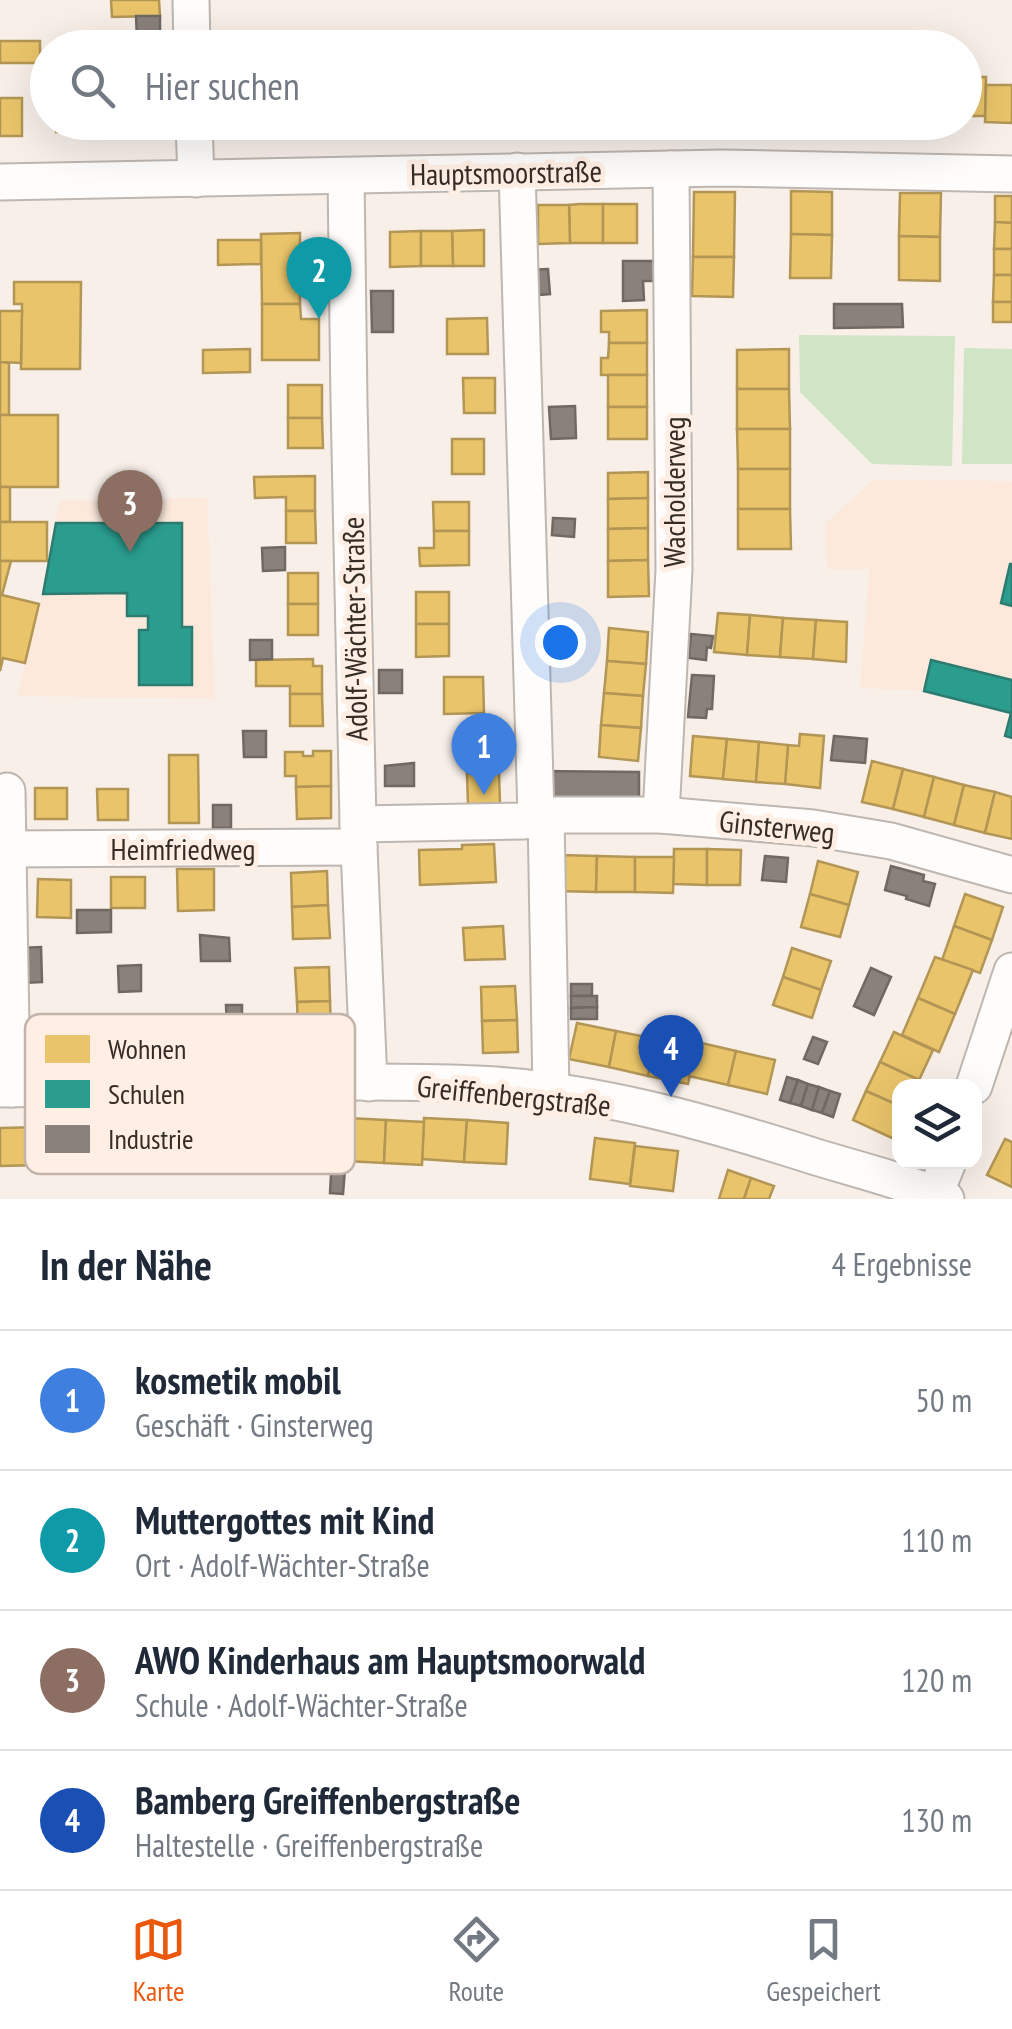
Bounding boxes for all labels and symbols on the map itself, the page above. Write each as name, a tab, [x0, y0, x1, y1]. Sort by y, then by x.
street label: Hauptsmoorstraße	[410, 151, 602, 193]
pin: 2	[286, 236, 352, 319]
street label: Wacholderweg	[654, 416, 693, 568]
pin: 3	[98, 470, 162, 552]
street label: Adolf-Wächter-Straße	[333, 516, 375, 742]
your location	[535, 617, 586, 668]
pin: 1	[452, 712, 516, 795]
street label: Ginsterweg	[717, 801, 837, 851]
street label: Heimfriedweg	[111, 829, 255, 868]
legend	[25, 1014, 355, 1174]
pin: 4	[638, 1014, 704, 1097]
text: Wohnen	[108, 1030, 186, 1067]
street label: Greiffenbergstraße	[415, 1065, 613, 1125]
text: Schulen	[108, 1075, 185, 1112]
text: Industrie	[108, 1120, 194, 1157]

